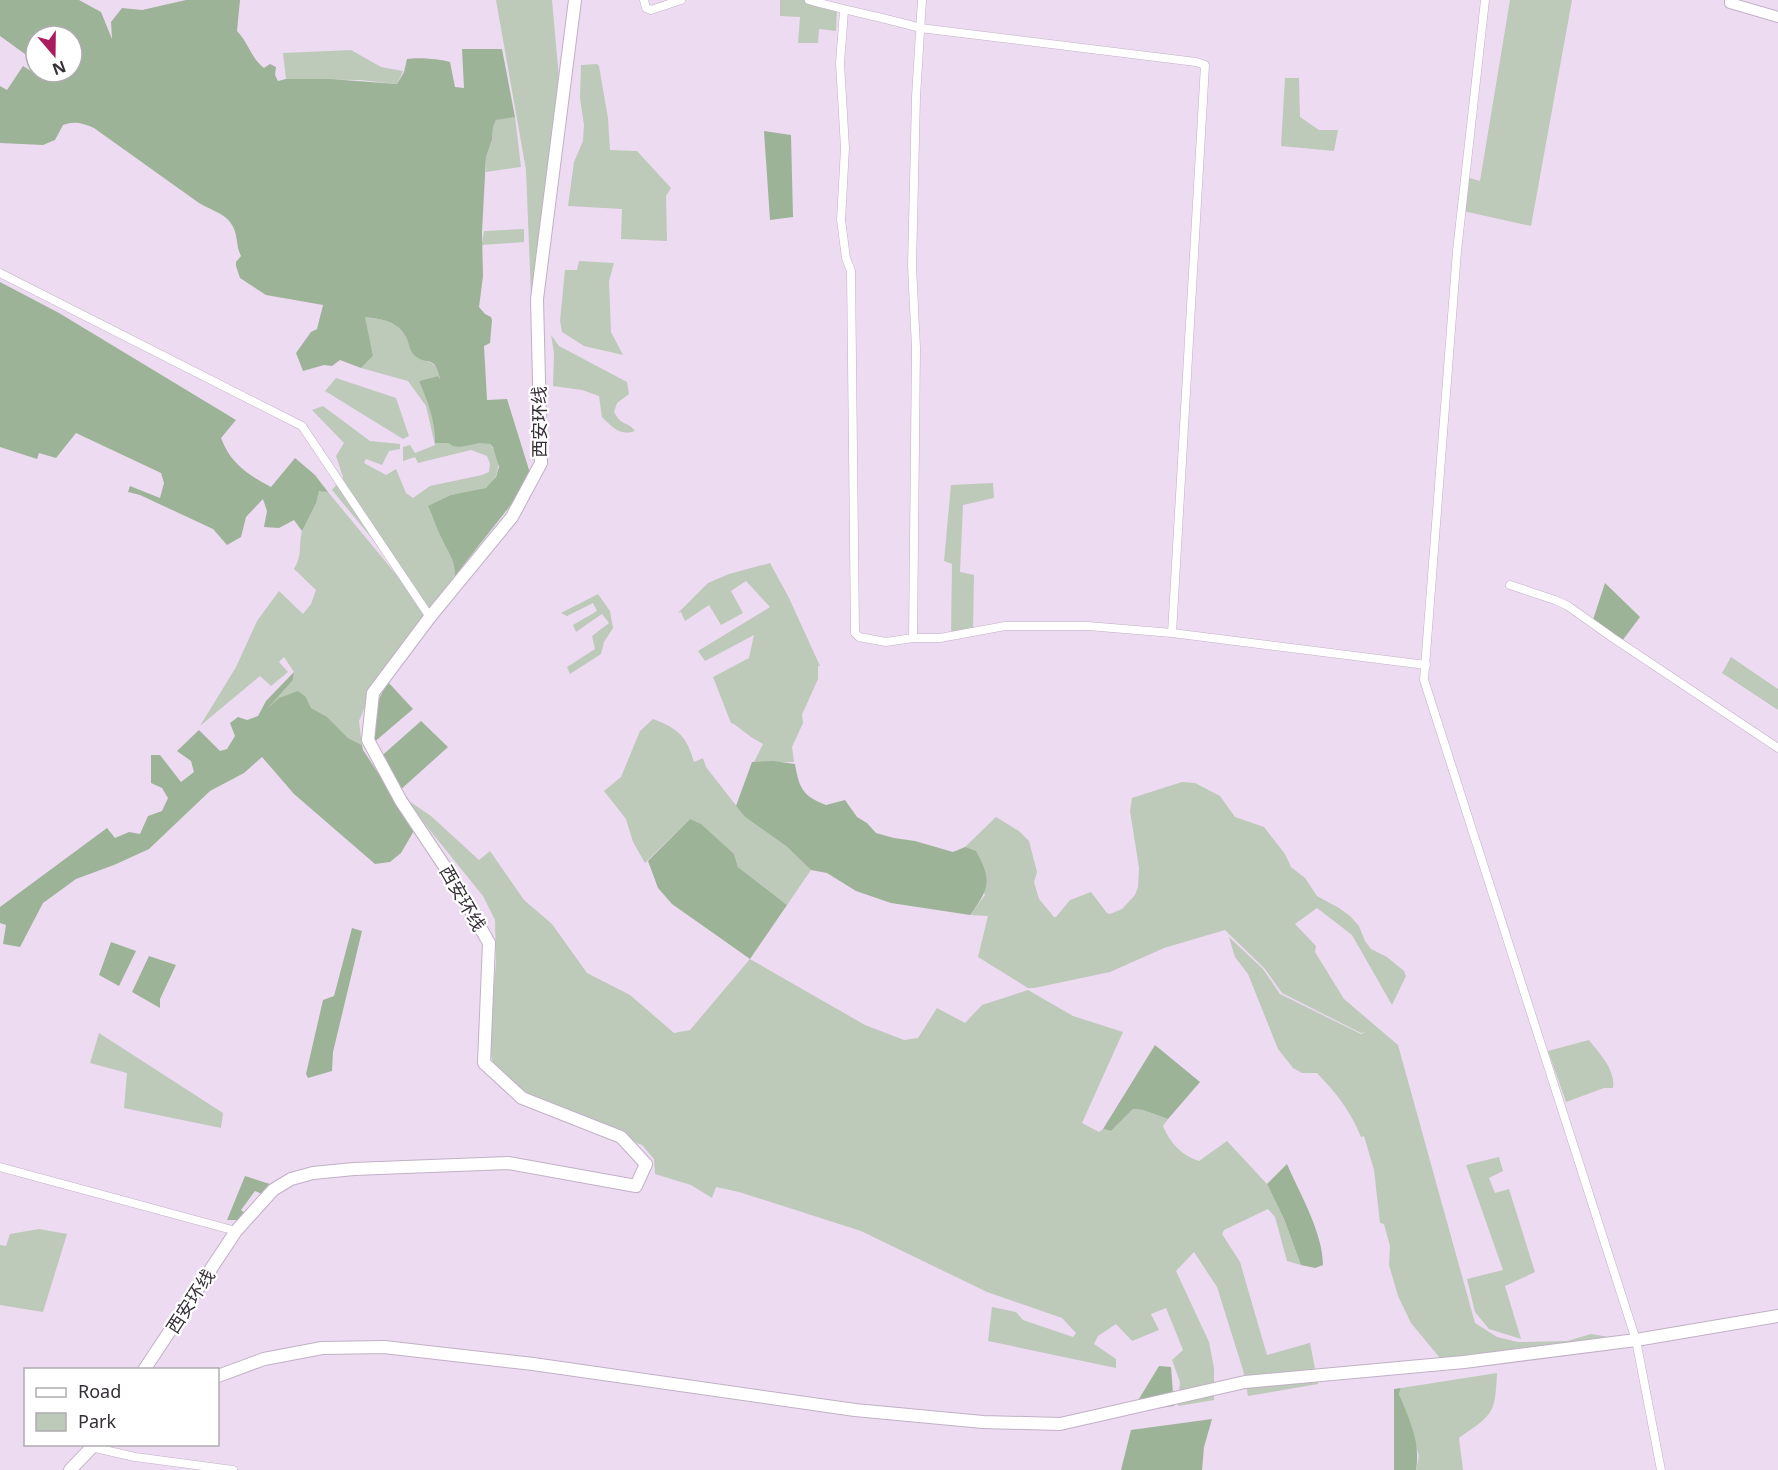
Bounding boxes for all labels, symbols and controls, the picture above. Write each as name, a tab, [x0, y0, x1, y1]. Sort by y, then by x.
north arrow	[24, 24, 84, 84]
text: N	[49, 56, 69, 81]
street label: 西安环线	[527, 386, 551, 458]
street label: 西安环线	[435, 861, 491, 935]
street label: 西安环线	[160, 1264, 220, 1338]
legend	[24, 1368, 219, 1446]
text: Road	[78, 1379, 121, 1403]
text: Park	[78, 1409, 116, 1433]

